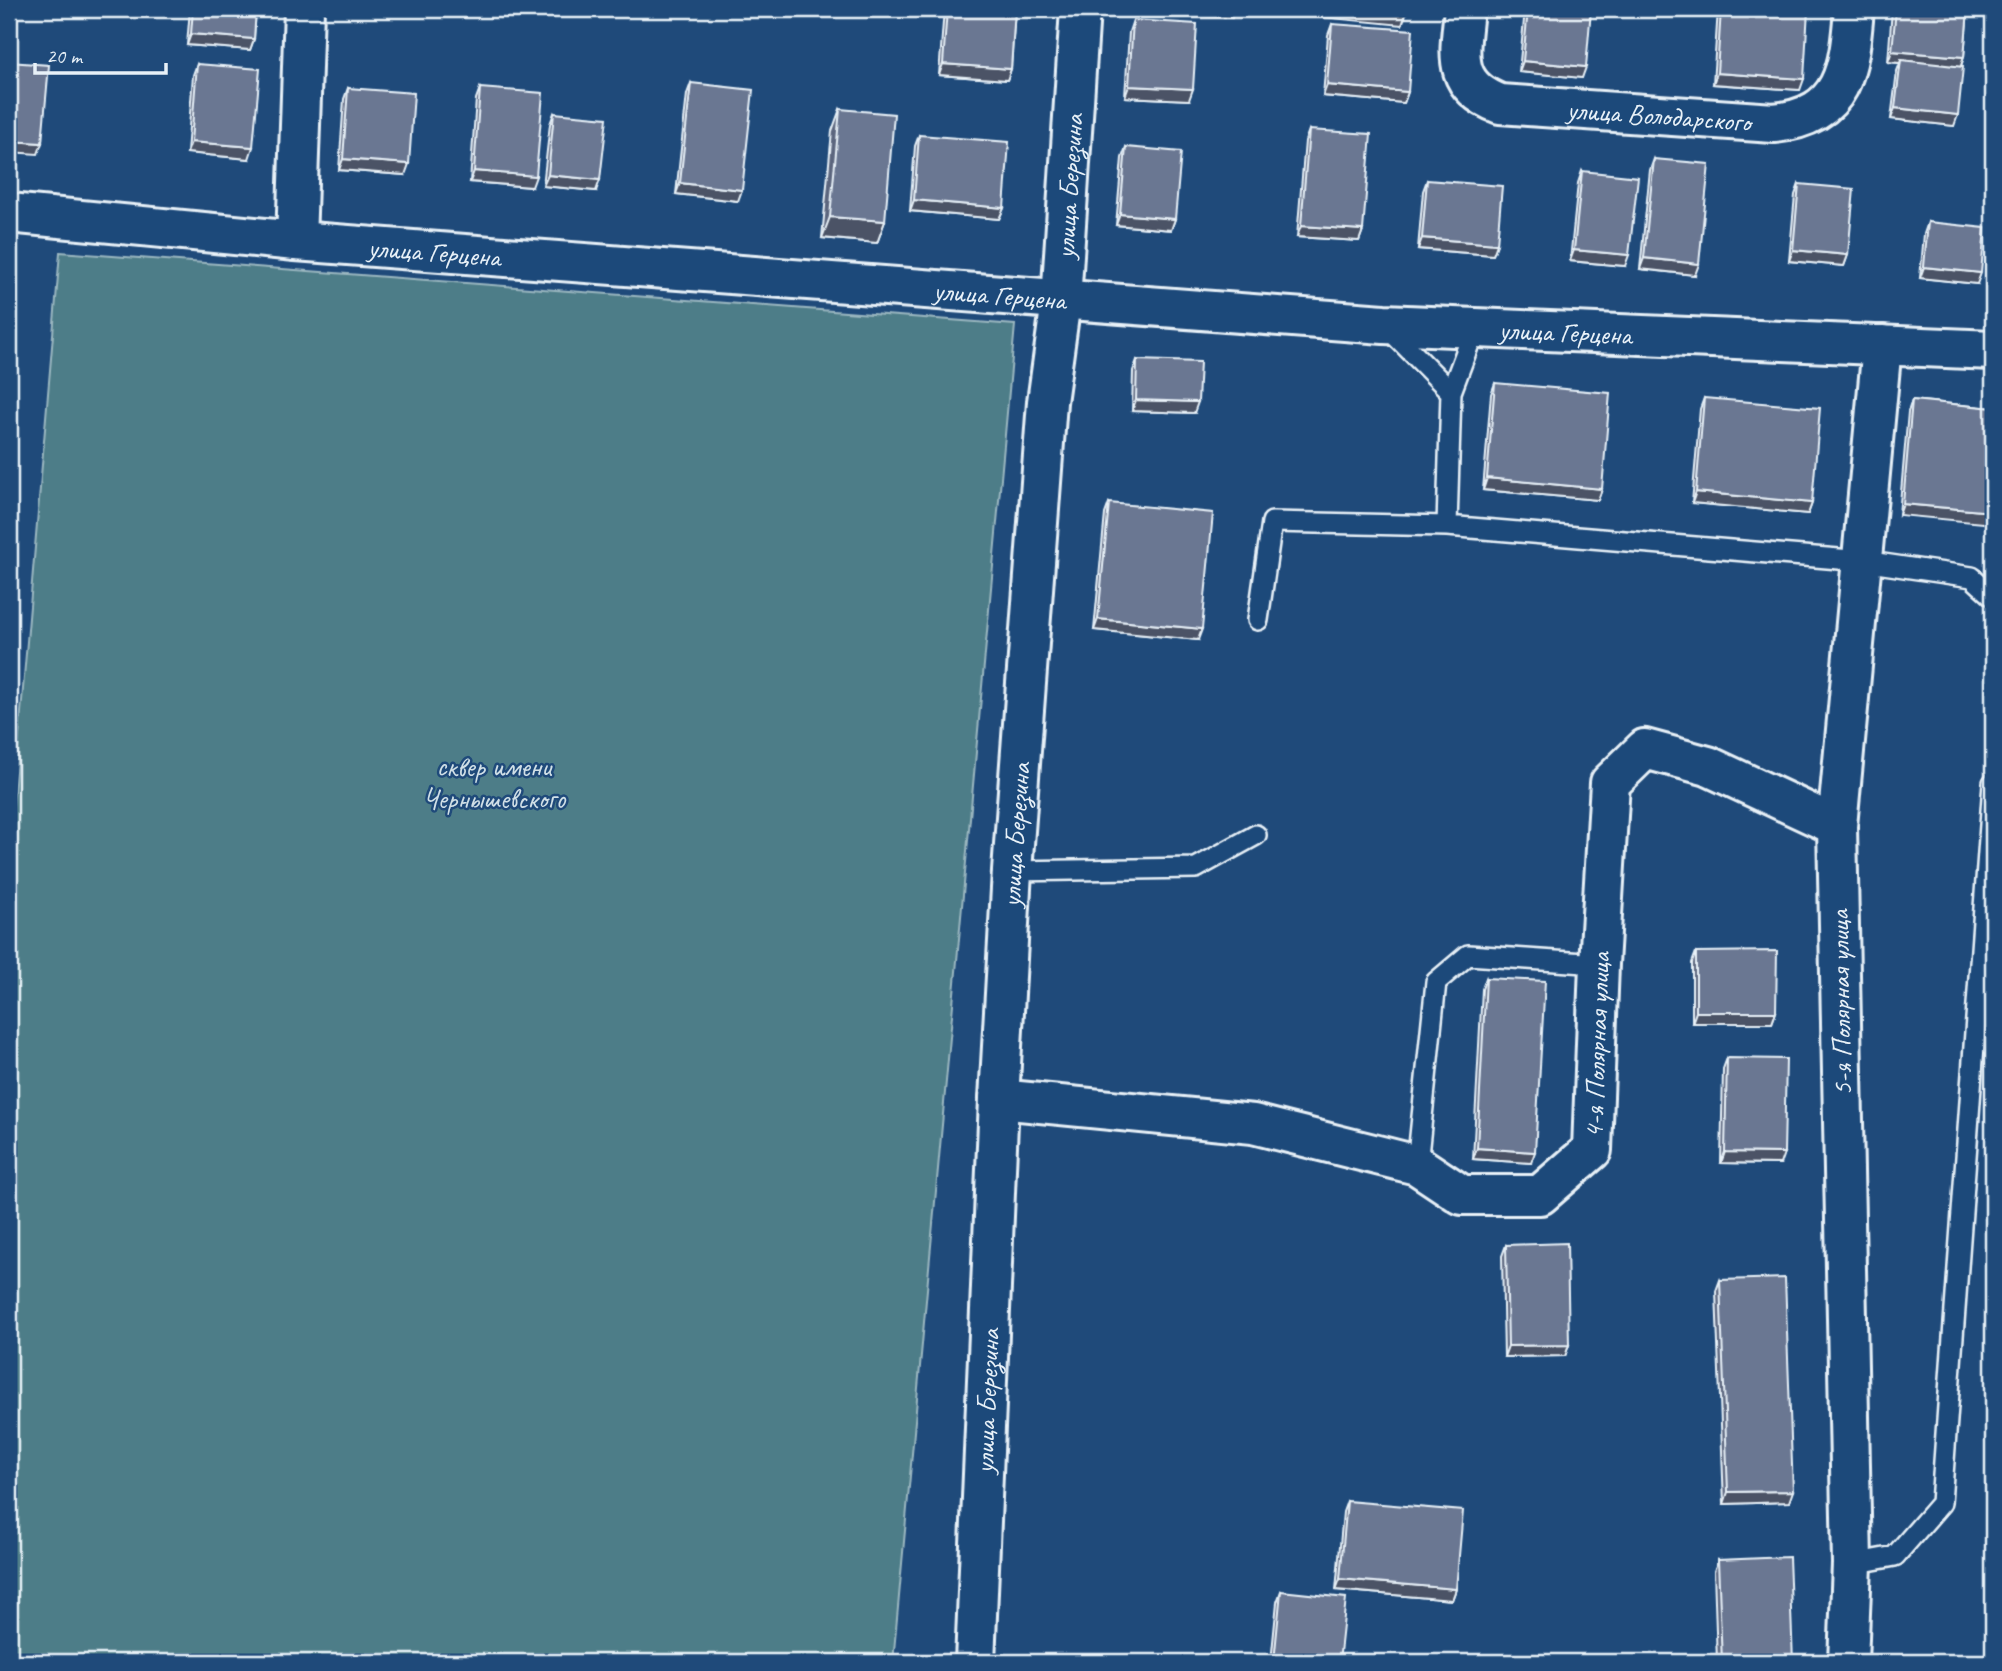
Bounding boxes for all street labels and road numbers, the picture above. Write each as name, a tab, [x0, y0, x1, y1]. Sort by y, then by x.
street label: улица Володарского	[1564, 92, 1755, 140]
street label: улица Березина	[1047, 111, 1091, 262]
street label: улица Герцена	[365, 229, 504, 275]
street label: улица Герцена	[930, 273, 1070, 318]
street label: улица Герцена	[1496, 312, 1635, 353]
street label: улица Березина	[993, 760, 1038, 910]
street label: 5-я Полярная улица	[1821, 908, 1860, 1096]
street label: 4-я Полярная улица	[1575, 949, 1618, 1139]
street label: улица Березина	[966, 1326, 1007, 1476]

